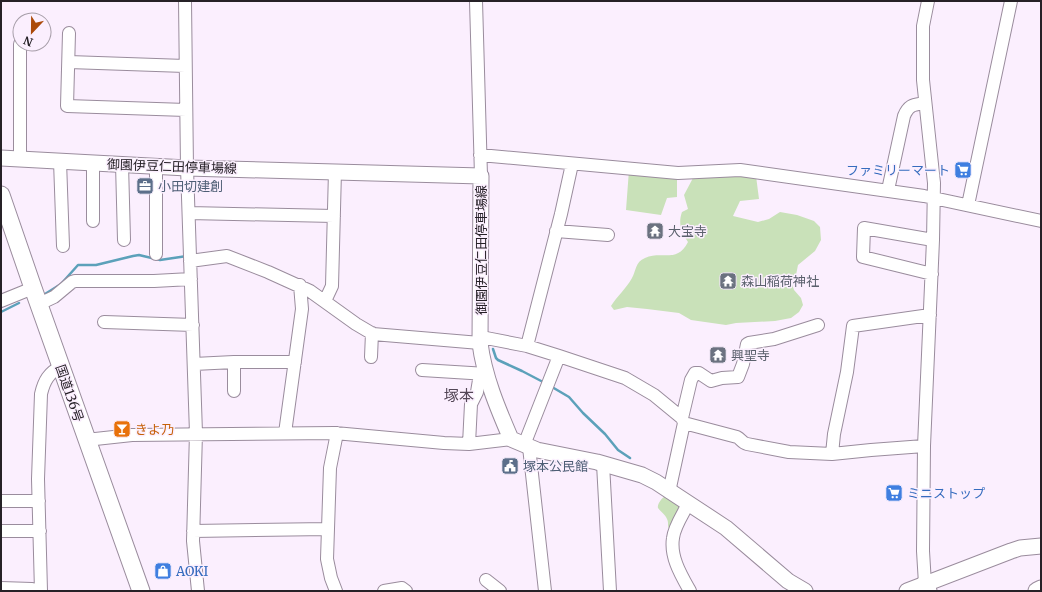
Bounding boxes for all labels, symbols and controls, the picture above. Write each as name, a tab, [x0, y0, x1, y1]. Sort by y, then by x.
north arrow	[12, 12, 52, 52]
text: N	[21, 33, 35, 49]
street label: 御園伊豆仁田停車場線	[107, 156, 237, 177]
supermarket icon: ファミリーマート	[953, 160, 973, 180]
place label: ファミリーマート	[846, 162, 950, 179]
office icon: 小田切建創	[135, 176, 155, 196]
place label: 小田切建創	[158, 178, 223, 195]
street label: 御園伊豆仁田停車場線	[473, 185, 490, 315]
temple icon: 大宝寺	[645, 221, 665, 241]
place label: 大宝寺	[668, 223, 707, 240]
temple icon: 森山稲荷神社	[718, 271, 738, 291]
place label: 森山稲荷神社	[741, 273, 819, 290]
temple icon: 興聖寺	[708, 345, 728, 365]
place label: 興聖寺	[731, 347, 770, 364]
street label: 国道136号	[52, 362, 87, 424]
district label: 塚本	[444, 386, 474, 405]
bar icon: きよ乃	[112, 419, 132, 439]
place label: きよ乃	[135, 421, 174, 438]
public building icon: 塚本公民館	[500, 456, 520, 476]
place label: 塚本公民館	[523, 458, 588, 475]
supermarket icon: ミニストップ	[884, 483, 904, 503]
place label: ミニストップ	[907, 485, 985, 502]
shop icon: AOKI	[153, 561, 173, 581]
place label: AOKI	[175, 563, 209, 580]

